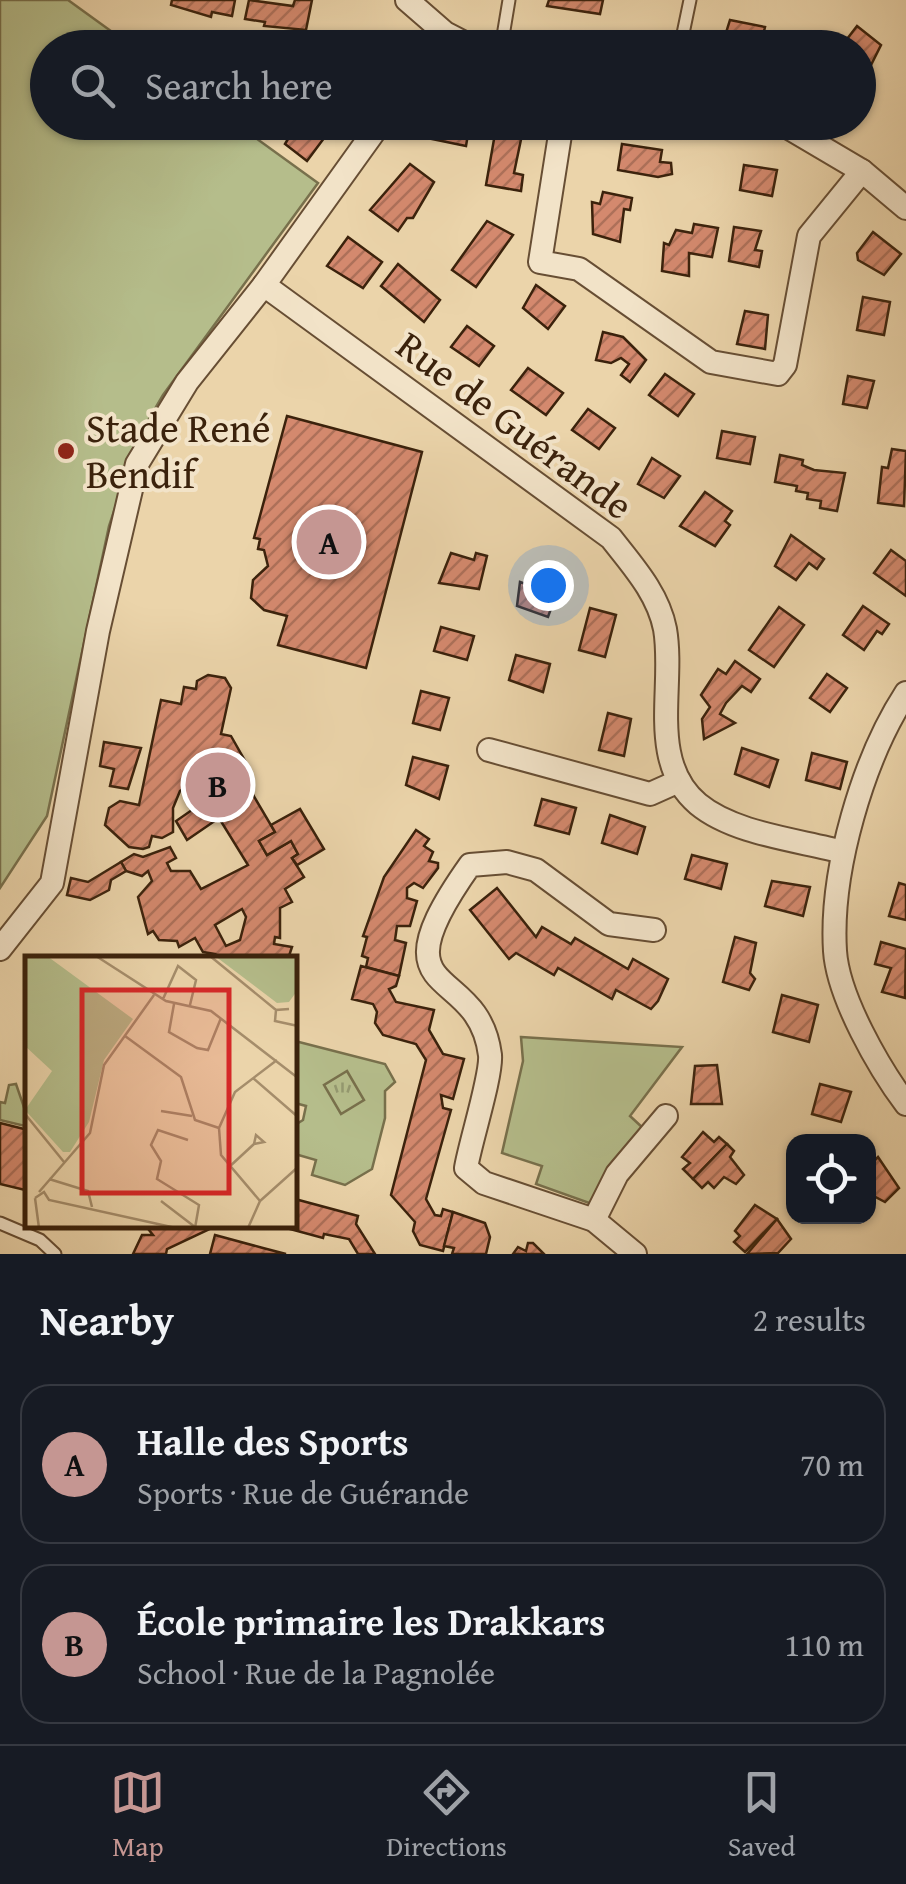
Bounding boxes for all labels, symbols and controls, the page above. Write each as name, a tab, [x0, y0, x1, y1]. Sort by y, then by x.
search box	[30, 30, 876, 140]
text: Search here	[145, 57, 333, 113]
icon: search	[65, 58, 120, 113]
street label: Rue de Guérande	[385, 316, 646, 533]
place label: Stade René Bendif	[86, 398, 271, 503]
marker: Stade René Bendif	[55, 440, 77, 462]
pin: A	[296, 504, 362, 580]
your location	[523, 560, 574, 611]
pin: B	[186, 748, 250, 822]
inset map	[25, 956, 298, 1229]
map controls	[786, 1134, 876, 1224]
button: locate	[786, 1134, 876, 1224]
text: Nearby	[40, 1289, 174, 1350]
text: 2 results	[753, 1296, 866, 1343]
text: Halle des Sports	[137, 1413, 409, 1469]
text: A	[64, 1441, 85, 1488]
text: 70 m	[800, 1441, 864, 1488]
text: Sports · Rue de Guérande	[137, 1469, 469, 1516]
text: École primaire les Drakkars	[137, 1593, 605, 1649]
text: B	[65, 1621, 84, 1668]
text: 110 m	[785, 1621, 864, 1668]
text: School · Rue de la Pagnolée	[137, 1649, 495, 1696]
tab: Map	[110, 1765, 165, 1866]
tab: Directions	[386, 1765, 507, 1866]
tab: Saved	[728, 1765, 796, 1866]

